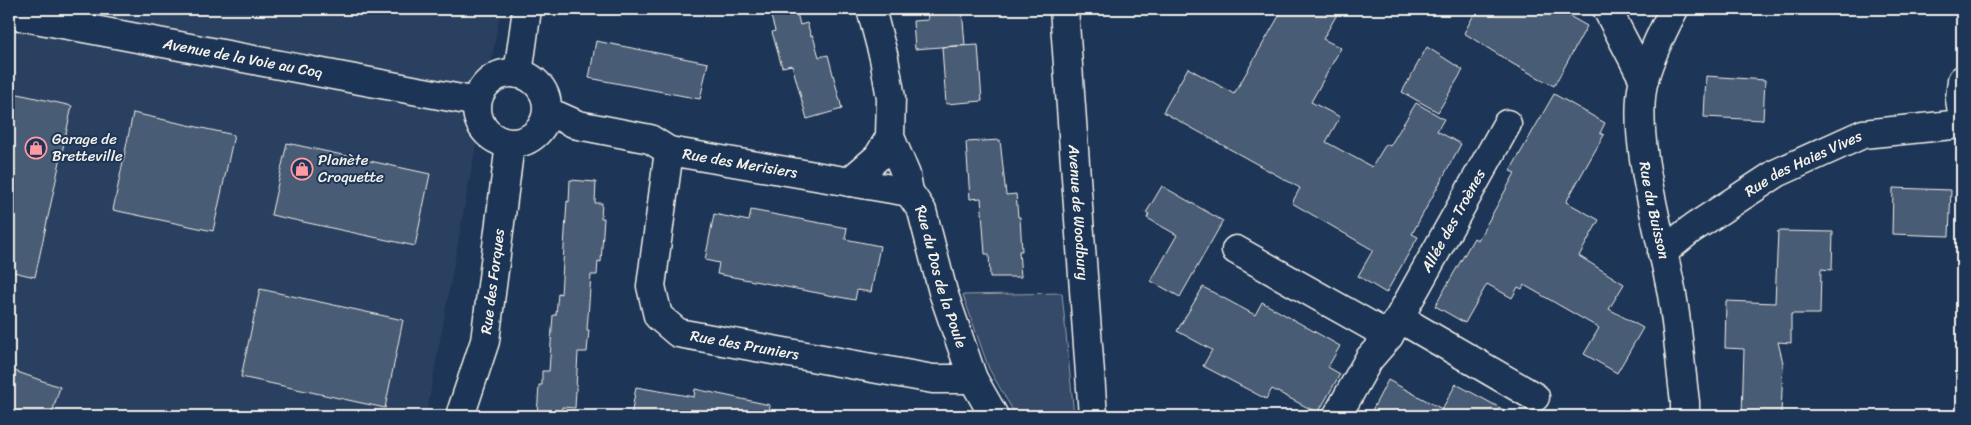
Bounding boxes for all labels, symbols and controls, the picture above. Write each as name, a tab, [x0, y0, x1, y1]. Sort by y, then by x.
street label: Avenue de la Voie au Coq	[160, 30, 325, 86]
street label: Rue des Haies Vives	[1739, 123, 1866, 204]
place label: Garage de Bretteville	[52, 126, 123, 169]
shop icon: Garage de Bretteville	[24, 136, 48, 160]
street label: Rue des Merisiers	[681, 141, 800, 186]
street label: Avenue de Woodbury	[1061, 143, 1096, 281]
place label: Planète Croquette	[318, 147, 384, 190]
shop icon: Planète Croquette	[290, 157, 314, 181]
street label: Rue du Buisson	[1632, 160, 1677, 262]
street label: Allée des Troènes	[1413, 164, 1493, 278]
street label: Rue du Dos de la Poule	[908, 199, 974, 351]
street label: Rue des Forques	[473, 227, 512, 336]
street label: Rue des Pruniers	[688, 322, 802, 368]

